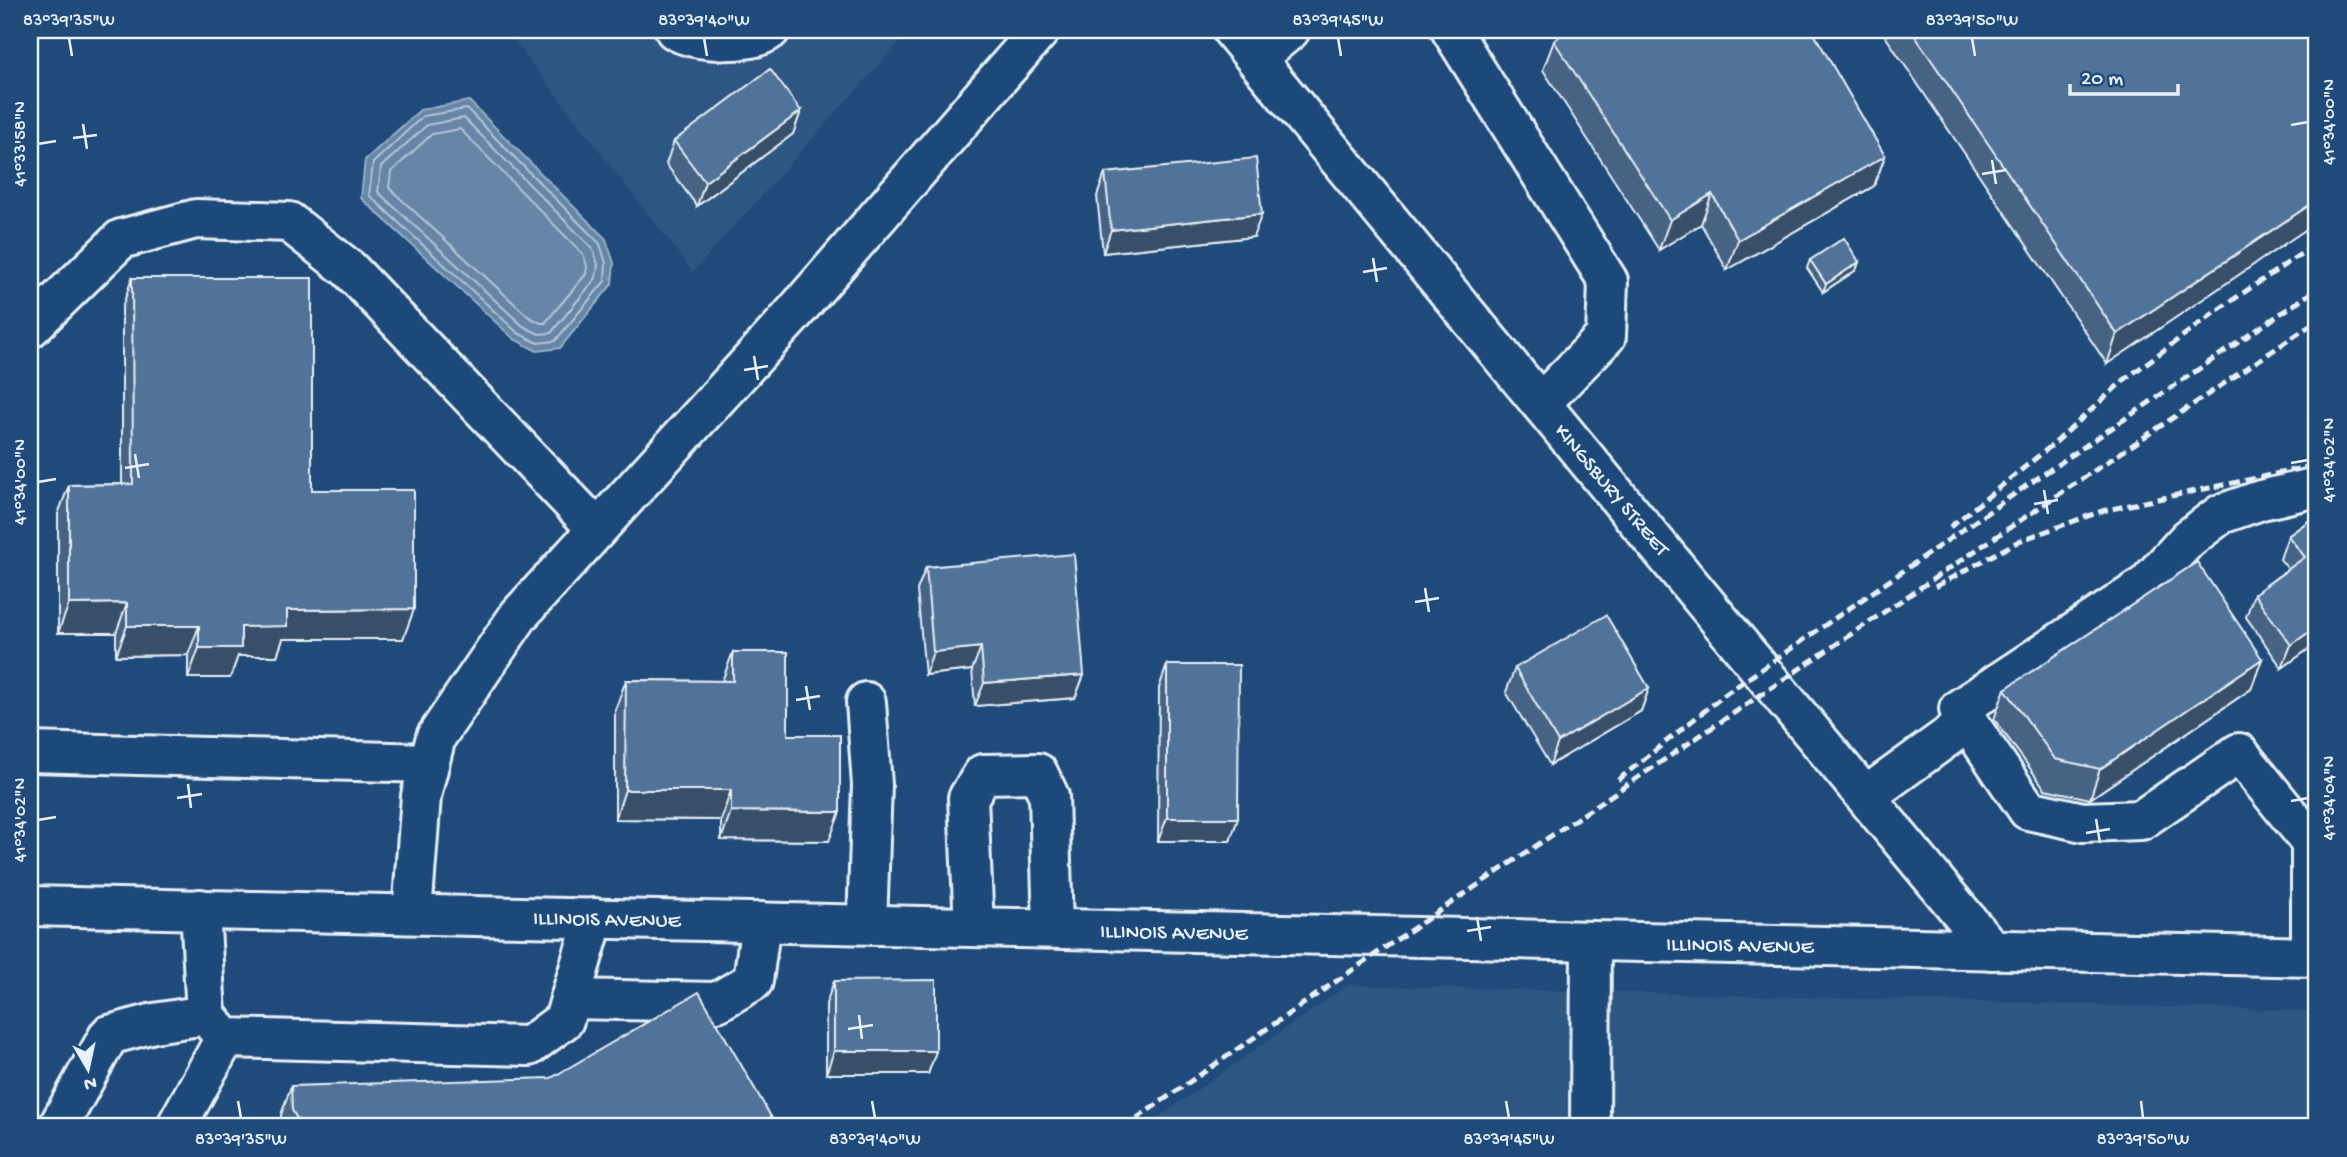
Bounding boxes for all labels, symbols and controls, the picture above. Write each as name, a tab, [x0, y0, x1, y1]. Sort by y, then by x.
text: 83°39'35"W	[23, 11, 115, 32]
text: 83°39'40"W	[658, 11, 750, 32]
text: 83°39'45"W	[1293, 11, 1384, 32]
text: 83°39'50"W	[1926, 11, 2018, 32]
scale bar	[2070, 52, 2179, 96]
text: 20 m	[2081, 68, 2123, 93]
text: 41°34'00"N	[2320, 79, 2341, 165]
text: 41°33'58"N	[11, 101, 32, 187]
text: 41°34'02"N	[2320, 418, 2341, 502]
street label: KINGSBURY STREET	[1548, 420, 1673, 563]
text: 41°34'00"N	[11, 439, 32, 525]
text: 41°34'04"N	[2320, 756, 2341, 840]
text: 41°34'02"N	[11, 778, 32, 862]
street label: ILLINOIS AVENUE	[533, 908, 682, 935]
street label: ILLINOIS AVENUE	[1100, 921, 1249, 948]
street label: ILLINOIS AVENUE	[1666, 934, 1815, 961]
north arrow	[52, 1034, 122, 1104]
text: N	[82, 1070, 98, 1095]
text: 83°39'35"W	[195, 1130, 287, 1151]
text: 83°39'40"W	[829, 1130, 921, 1151]
text: 83°39'45"W	[1464, 1130, 1555, 1151]
text: 83°39'50"W	[2097, 1130, 2189, 1151]

